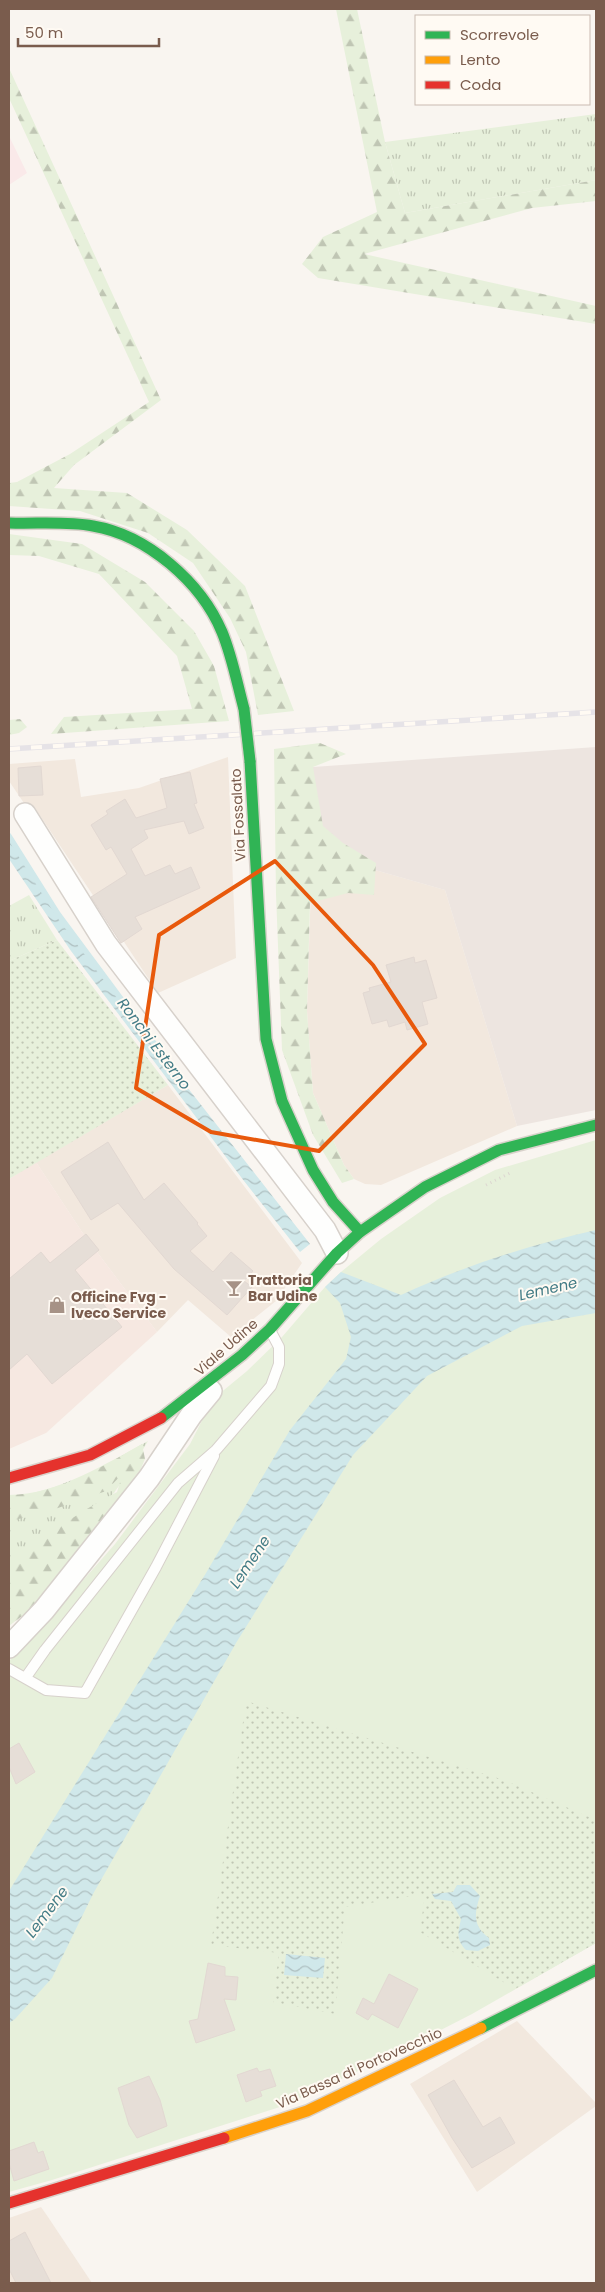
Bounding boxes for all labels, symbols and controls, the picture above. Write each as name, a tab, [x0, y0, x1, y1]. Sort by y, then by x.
scale bar	[18, 15, 159, 47]
legend	[415, 15, 590, 105]
text: 50 m	[25, 22, 63, 43]
text: Scorrevole	[460, 24, 539, 45]
text: Lento	[460, 49, 500, 70]
text: Coda	[460, 74, 501, 95]
street label: Via Fossalato	[226, 768, 250, 862]
water label: Ronchi Esterno	[113, 993, 196, 1094]
place label: Trattoria Bar Udine	[248, 1270, 318, 1306]
water label: Lemene	[517, 1272, 579, 1305]
bar icon: Trattoria Bar Udine	[224, 1278, 244, 1298]
place label: Officine Fvg - Iveco Service	[71, 1287, 167, 1323]
shop icon: Officine Fvg - Iveco Service	[47, 1295, 67, 1315]
street label: Viale Udine	[190, 1314, 262, 1380]
water label: Lemene	[224, 1531, 275, 1592]
water label: Lemene	[20, 1882, 73, 1942]
street label: Via Bassa di Portovecchio	[273, 2022, 445, 2114]

